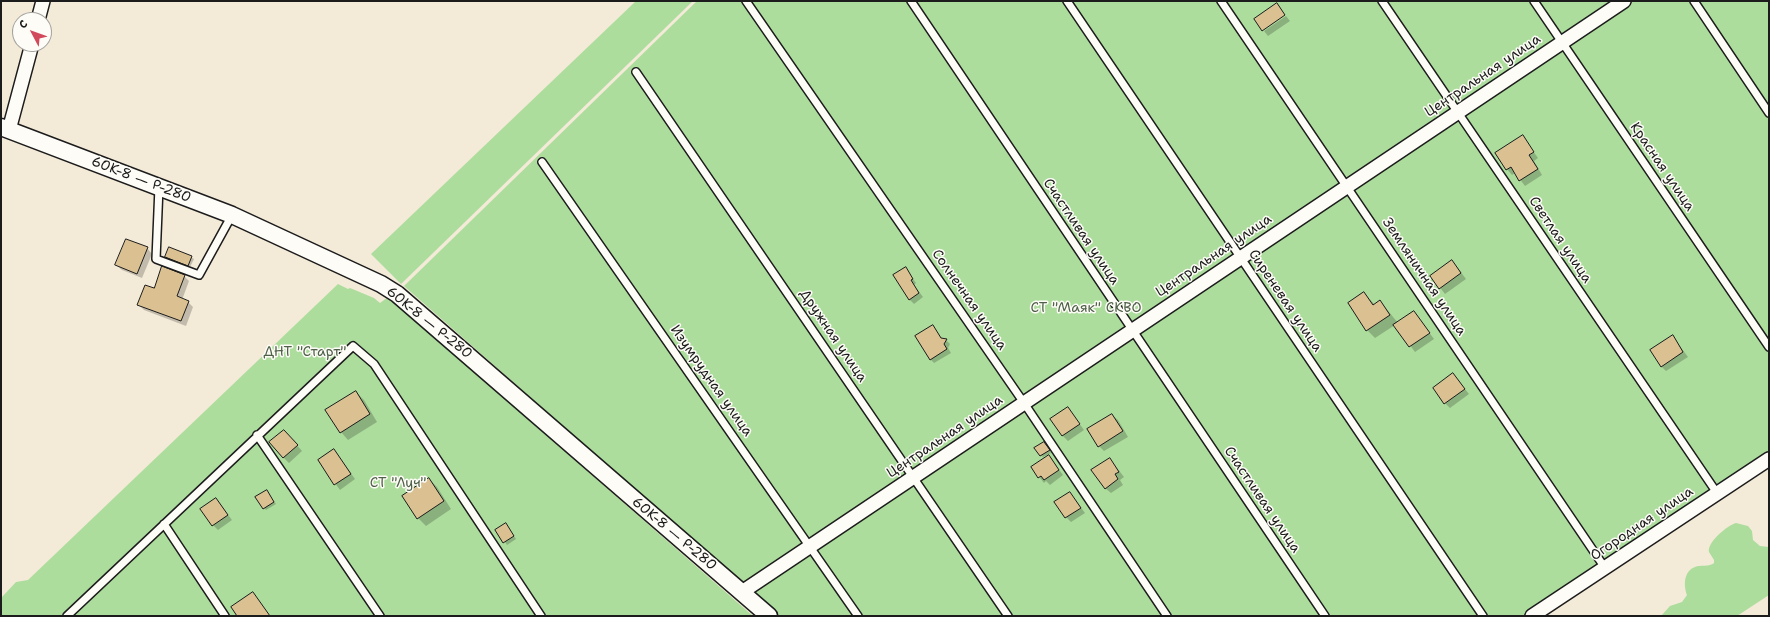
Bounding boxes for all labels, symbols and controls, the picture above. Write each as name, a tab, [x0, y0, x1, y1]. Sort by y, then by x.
north arrow	[12, 12, 52, 52]
text: С	[15, 17, 31, 32]
street label: Центральная улица	[1422, 31, 1544, 121]
street label: Красная улица	[1626, 119, 1698, 215]
street label: 60К-8 — Р-280	[89, 153, 193, 207]
street label: Счастливая улица	[1039, 176, 1123, 288]
street label: Светлая улица	[1525, 193, 1595, 287]
street label: Центральная улица	[1153, 211, 1275, 301]
street label: Земляничная улица	[1378, 215, 1470, 339]
street label: Солнечная улица	[928, 246, 1010, 354]
street label: Сиреневая улица	[1244, 247, 1326, 355]
street label: 60К-8 — Р-280	[383, 283, 475, 363]
street label: Дружная улица	[796, 286, 870, 386]
park label: СТ "Маяк" СКВО	[1030, 300, 1142, 316]
street label: Изумрудная улица	[666, 322, 756, 440]
park label: ДНТ "Старт"	[263, 344, 347, 360]
street label: Центральная улица	[884, 392, 1006, 482]
street label: Счастливая улица	[1220, 444, 1304, 556]
park label: СТ "Луч"	[370, 475, 426, 491]
street label: Огородная улица	[1587, 483, 1697, 565]
street label: 60К-8 — Р-280	[628, 494, 720, 574]

